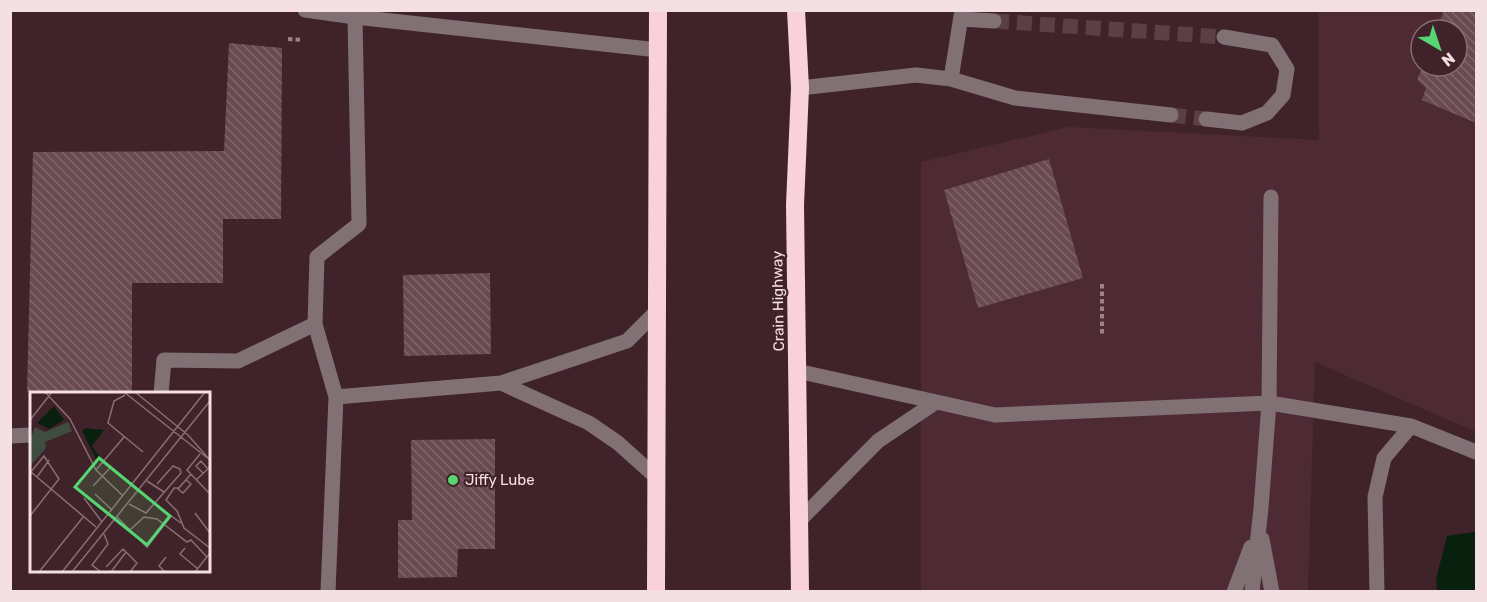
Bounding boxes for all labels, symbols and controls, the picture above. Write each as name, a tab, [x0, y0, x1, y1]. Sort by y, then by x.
north arrow	[1409, 18, 1469, 78]
text: N	[1438, 48, 1459, 70]
street label: Crain Highway	[768, 250, 788, 352]
inset map	[30, 392, 210, 572]
place label: Jiffy Lube	[465, 471, 535, 489]
marker: Jiffy Lube	[446, 473, 460, 487]

